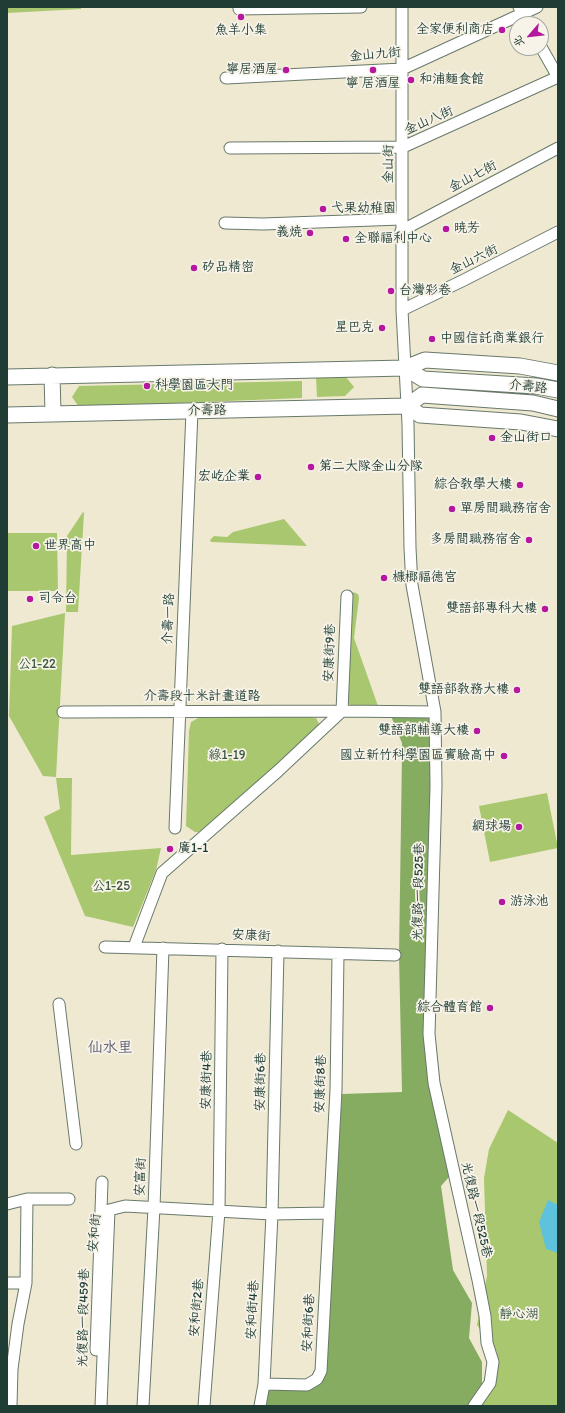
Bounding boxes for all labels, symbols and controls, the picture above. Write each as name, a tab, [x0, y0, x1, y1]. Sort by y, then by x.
marker: 魚羊小集	[236, 12, 246, 22]
north arrow	[509, 16, 549, 56]
place label: 全家便利商店	[416, 22, 494, 38]
place label: 魚羊小集	[215, 23, 267, 39]
marker: 全家便利商店	[497, 25, 507, 35]
text: 北	[511, 33, 527, 49]
street label: 金山九街	[348, 45, 402, 65]
place label: 寧居酒屋	[226, 62, 278, 78]
marker: 寧居酒屋	[281, 65, 291, 75]
marker: 寧 居酒屋	[368, 65, 378, 75]
place label: 和浦麵食館	[419, 72, 484, 88]
marker: 和浦麵食館	[406, 75, 416, 85]
place label: 寧 居酒屋	[346, 76, 400, 92]
street label: 金山八街	[402, 103, 456, 139]
street label: 金山街	[381, 144, 397, 184]
street label: 金山七街	[446, 158, 500, 196]
place label: 弋果幼稚園	[331, 201, 396, 217]
marker: 弋果幼稚園	[318, 204, 328, 214]
place label: 暁芳	[454, 221, 480, 237]
marker: 暁芳	[441, 224, 451, 234]
place label: 義焼	[276, 225, 302, 241]
marker: 義焼	[305, 228, 315, 238]
place label: 全聯福利中心	[354, 231, 432, 247]
marker: 全聯福利中心	[341, 234, 351, 244]
street label: 金山六街	[447, 242, 501, 278]
place label: 矽品精密	[202, 260, 254, 276]
marker: 矽品精密	[189, 263, 199, 273]
place label: 台灣彩卷	[399, 283, 451, 299]
marker: 台灣彩卷	[386, 286, 396, 296]
place label: 星巴克	[335, 320, 374, 336]
marker: 星巴克	[377, 323, 387, 333]
place label: 中國信託商業銀行	[440, 331, 544, 347]
marker: 中國信託商業銀行	[427, 334, 437, 344]
street label: 介壽路	[508, 377, 548, 397]
place label: 科學園區大門	[155, 378, 233, 394]
marker: 科學園區大門	[142, 381, 152, 391]
street label: 介壽路	[187, 403, 227, 419]
place label: 金山街口	[500, 430, 552, 446]
marker: 金山街口	[487, 433, 497, 443]
place label: 第二大隊金山分隊	[319, 459, 423, 475]
marker: 第二大隊金山分隊	[306, 462, 316, 472]
place label: 宏屹企業	[198, 469, 250, 485]
marker: 宏屹企業	[253, 472, 263, 482]
place label: 綜合教學大樓	[434, 477, 512, 493]
marker: 綜合教學大樓	[515, 480, 525, 490]
place label: 單房間職務宿舍	[460, 501, 551, 517]
marker: 單房間職務宿舍	[447, 504, 457, 514]
place label: 多房間職務宿舍	[430, 532, 521, 548]
marker: 多房間職務宿舍	[524, 535, 534, 545]
place label: 世界高中	[44, 538, 96, 554]
marker: 世界高中	[31, 541, 41, 551]
place label: 槺榔福德宮	[392, 570, 457, 586]
marker: 槺榔福德宮	[379, 573, 389, 583]
place label: 司令台	[38, 591, 77, 607]
street label: 介壽一路	[160, 593, 178, 645]
marker: 司令台	[25, 594, 35, 604]
place label: 雙語部專科大樓	[446, 601, 537, 617]
marker: 雙語部專科大樓	[540, 604, 550, 614]
street label: 安康街9巷	[321, 623, 339, 683]
park label: 公1-22	[18, 657, 56, 673]
place label: 雙語部教務大樓	[418, 682, 509, 698]
marker: 雙語部教務大樓	[512, 685, 522, 695]
street label: 介壽段十米計畫道路	[144, 689, 260, 705]
place label: 雙語部輔導大樓	[378, 723, 469, 739]
marker: 雙語部輔導大樓	[472, 726, 482, 736]
park label: 綠1-19	[208, 748, 246, 764]
place label: 國立新竹科學園區實驗高中	[340, 748, 496, 764]
marker: 國立新竹科學園區實驗高中	[499, 751, 509, 761]
place label: 網球場	[472, 819, 511, 835]
marker: 網球場	[514, 822, 524, 832]
place label: 廣1-1	[178, 841, 208, 857]
street label: 光復路一段525巷	[410, 843, 428, 941]
marker: 廣1-1	[165, 844, 175, 854]
park label: 公1-25	[92, 879, 130, 895]
place label: 游泳池	[510, 894, 549, 910]
marker: 游泳池	[497, 897, 507, 907]
street label: 安康街	[231, 928, 271, 944]
place label: 綜合體育館	[417, 1000, 482, 1016]
marker: 綜合體育館	[485, 1003, 495, 1013]
district label: 仙水里	[88, 1039, 132, 1057]
street label: 安康街4巷	[199, 1050, 215, 1110]
street label: 安康街6巷	[253, 1052, 269, 1112]
street label: 安康街8巷	[312, 1054, 330, 1114]
street label: 安富街	[133, 1157, 149, 1197]
street label: 光復路一段525巷	[457, 1160, 495, 1260]
street label: 安和街	[86, 1213, 104, 1253]
street label: 光復路一段459巷	[75, 1268, 93, 1368]
street label: 安和街2巷	[187, 1278, 207, 1338]
street label: 安和街4巷	[244, 1280, 262, 1340]
street label: 安和街6巷	[300, 1293, 318, 1353]
park label: 靜心湖	[500, 1307, 538, 1323]

